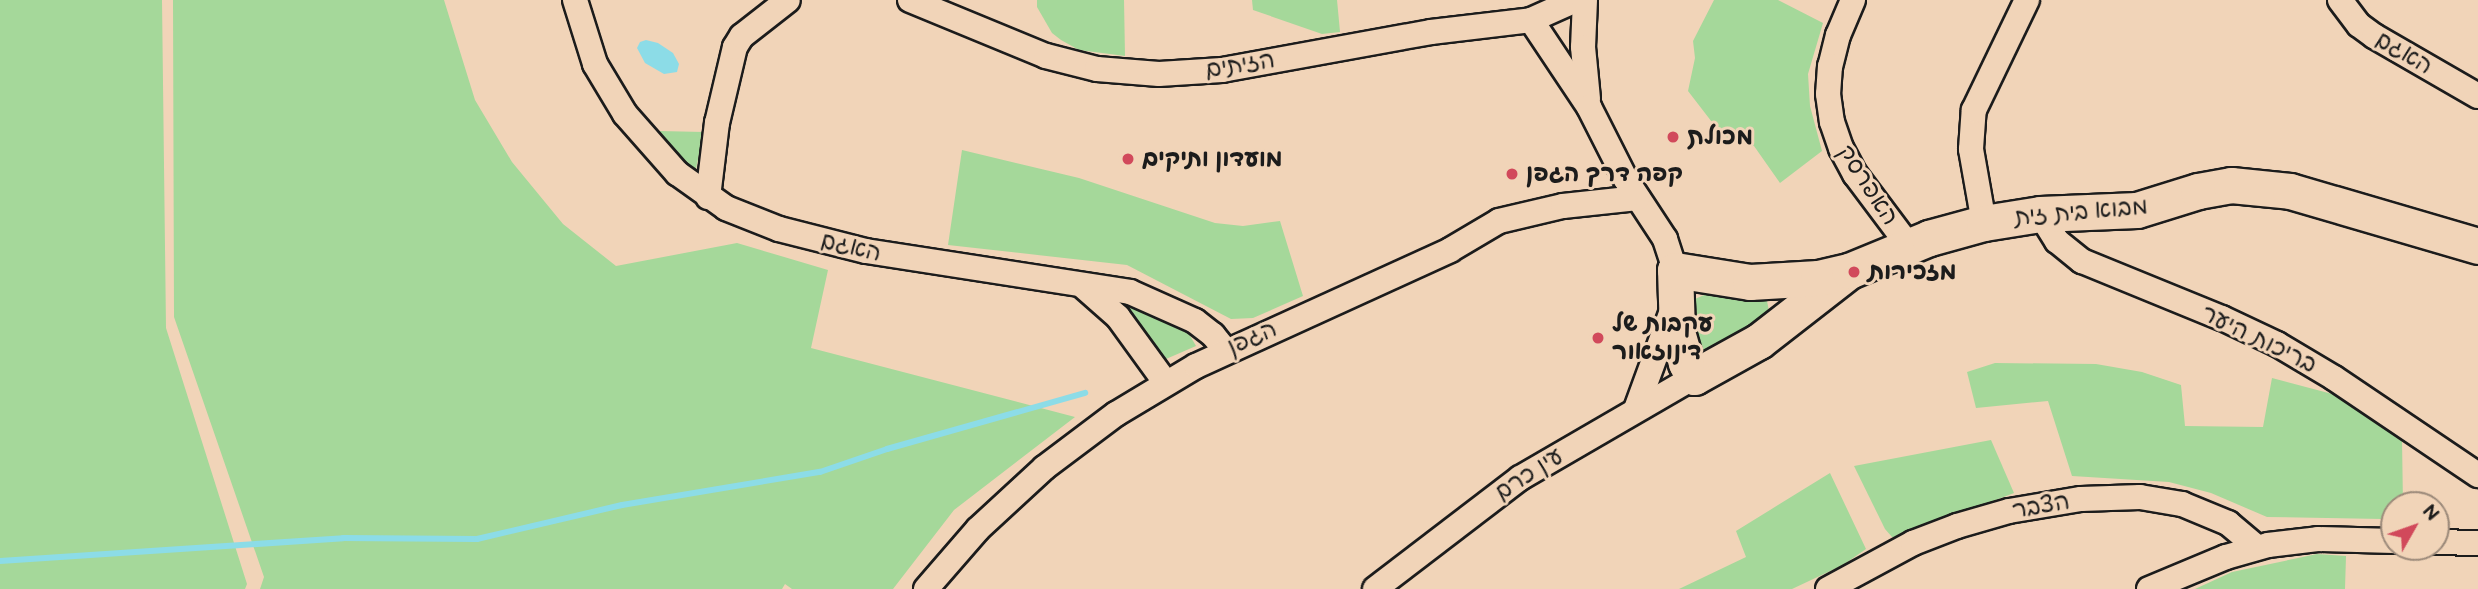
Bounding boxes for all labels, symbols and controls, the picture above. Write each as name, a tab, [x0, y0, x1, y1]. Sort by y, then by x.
street label: האגם	[2370, 25, 2438, 81]
street label: הזיתים	[1203, 45, 1277, 85]
place label: מכולת	[1687, 123, 1753, 151]
marker: מכולת	[1665, 129, 1681, 145]
street label: האפרסק	[1831, 139, 1905, 231]
place label: מועדון ותיקים	[1142, 145, 1283, 173]
marker: מועדון ותיקים	[1120, 151, 1136, 167]
place label: קפה דרך הגפן	[1526, 160, 1683, 188]
marker: קפה דרך הגפן	[1504, 166, 1520, 182]
street label: מבוא בית זית	[2013, 192, 2149, 232]
street label: האגם	[818, 226, 884, 268]
place label: מזכירות	[1868, 258, 1957, 286]
marker: מזכירות	[1846, 264, 1862, 280]
street label: בריכות היער	[2197, 299, 2321, 379]
place label: עקבות של דינוזאור	[1612, 310, 1713, 366]
street label: הגפן	[1223, 314, 1281, 362]
marker: עקבות של דינוזאור	[1590, 330, 1606, 346]
street label: עין כרם	[1489, 441, 1569, 507]
street label: הצבר	[2010, 487, 2072, 525]
north arrow	[2380, 491, 2450, 561]
text: N	[2417, 501, 2443, 526]

